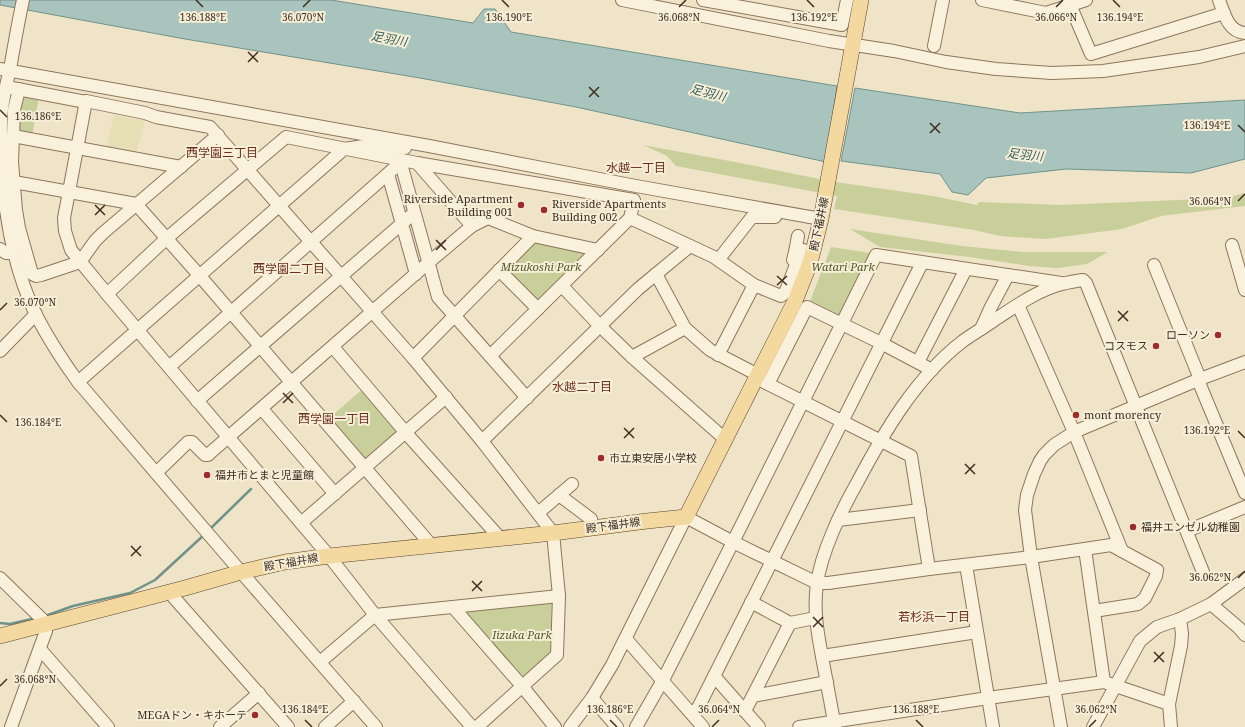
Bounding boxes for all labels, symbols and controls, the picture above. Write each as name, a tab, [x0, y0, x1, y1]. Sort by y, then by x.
text: 136.188°E	[180, 10, 226, 24]
text: 36.070°N	[282, 10, 324, 24]
text: 136.190°E	[486, 10, 532, 24]
text: 36.068°N	[658, 10, 700, 24]
text: 136.192°E	[791, 10, 837, 24]
text: 36.066°N	[1035, 10, 1077, 24]
text: 136.194°E	[1097, 10, 1143, 24]
water label: 足羽川	[370, 27, 410, 50]
water label: 足羽川	[689, 80, 730, 106]
text: 136.186°E	[15, 109, 61, 123]
text: 136.194°E	[1184, 118, 1230, 132]
district label: 西学園三丁目	[186, 144, 258, 161]
water label: 足羽川	[1006, 144, 1046, 165]
district label: 水越一丁目	[606, 159, 666, 176]
place label: Riverside Apartment Building 001	[404, 191, 513, 219]
text: 36.064°N	[1189, 194, 1231, 208]
street label: 殿下福井線	[805, 195, 832, 252]
place label: Riverside Apartments Building 002	[552, 196, 666, 224]
marker: Riverside Apartment Building 001	[516, 200, 526, 210]
marker: Riverside Apartments Building 002	[539, 205, 549, 215]
park label: Mizukoshi Park	[500, 259, 582, 274]
park label: Watari Park	[811, 259, 876, 274]
district label: 西学園二丁目	[253, 260, 325, 277]
text: 36.070°N	[14, 295, 56, 309]
place label: ローソン	[1166, 327, 1210, 342]
marker: ローソン	[1213, 330, 1223, 340]
place label: コスモス	[1104, 338, 1148, 353]
marker: コスモス	[1151, 341, 1161, 351]
district label: 水越二丁目	[552, 378, 612, 395]
place label: mont morency	[1084, 407, 1162, 422]
district label: 西学園一丁目	[298, 410, 370, 427]
marker: mont morency	[1071, 410, 1081, 420]
text: 136.184°E	[15, 415, 61, 429]
text: 136.192°E	[1184, 423, 1230, 437]
place label: 市立東安居小学校	[609, 450, 697, 465]
marker: 市立東安居小学校	[596, 453, 606, 463]
place label: 福井市とまと児童館	[215, 467, 314, 482]
marker: 福井市とまと児童館	[202, 470, 212, 480]
street label: 殿下福井線	[585, 513, 641, 536]
place label: 福井エンゼル幼稚園	[1141, 519, 1240, 534]
marker: 福井エンゼル幼稚園	[1128, 522, 1138, 532]
street label: 殿下福井線	[263, 549, 319, 574]
text: 36.062°N	[1189, 570, 1231, 584]
district label: 若杉浜一丁目	[898, 608, 970, 625]
park label: Iizuka Park	[491, 627, 553, 642]
text: 36.068°N	[14, 672, 56, 686]
text: 136.184°E	[282, 702, 328, 716]
text: 136.186°E	[587, 702, 633, 716]
text: 36.064°N	[698, 702, 740, 716]
text: 136.188°E	[893, 702, 939, 716]
text: 36.062°N	[1075, 702, 1117, 716]
place label: MEGAドン・キホーテ	[137, 707, 247, 722]
marker: MEGAドン・キホーテ	[250, 710, 260, 720]

